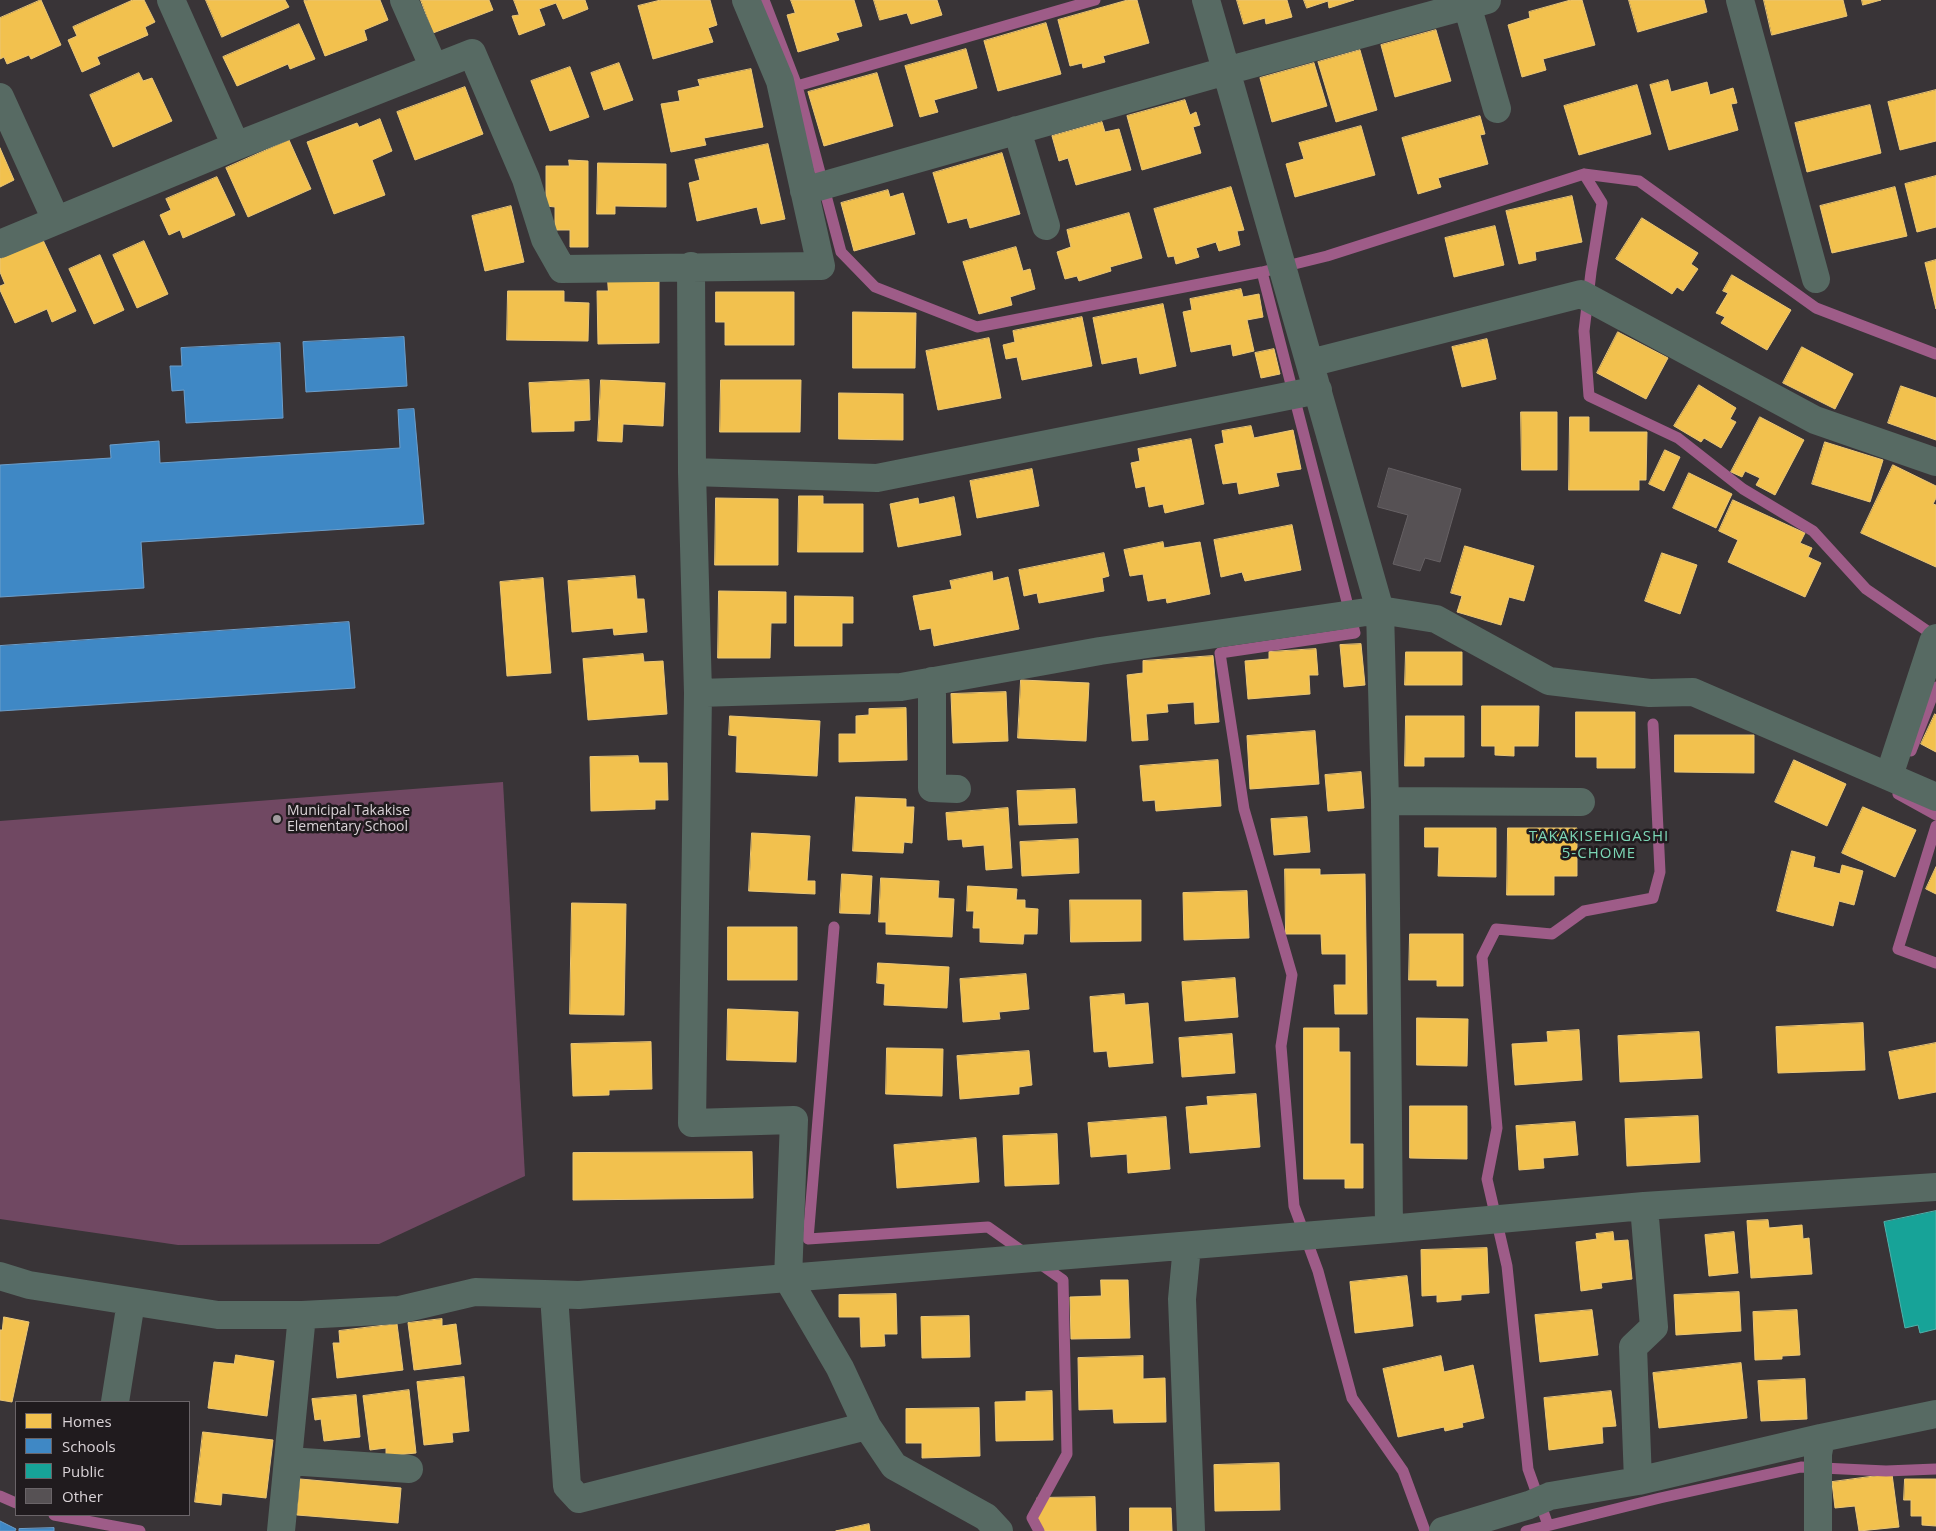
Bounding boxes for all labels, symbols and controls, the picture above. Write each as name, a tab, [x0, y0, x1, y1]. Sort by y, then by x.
place label: Municipal Takakise Elementary School	[287, 803, 410, 836]
marker: Municipal Takakise Elementary School	[271, 813, 283, 825]
district label: TAKAKISEHIGASHI 5-CHOME	[1527, 828, 1671, 863]
legend	[15, 1401, 190, 1516]
text: Homes	[62, 1411, 112, 1431]
text: Schools	[62, 1436, 116, 1456]
text: Public	[62, 1461, 104, 1481]
text: Other	[62, 1486, 103, 1506]

